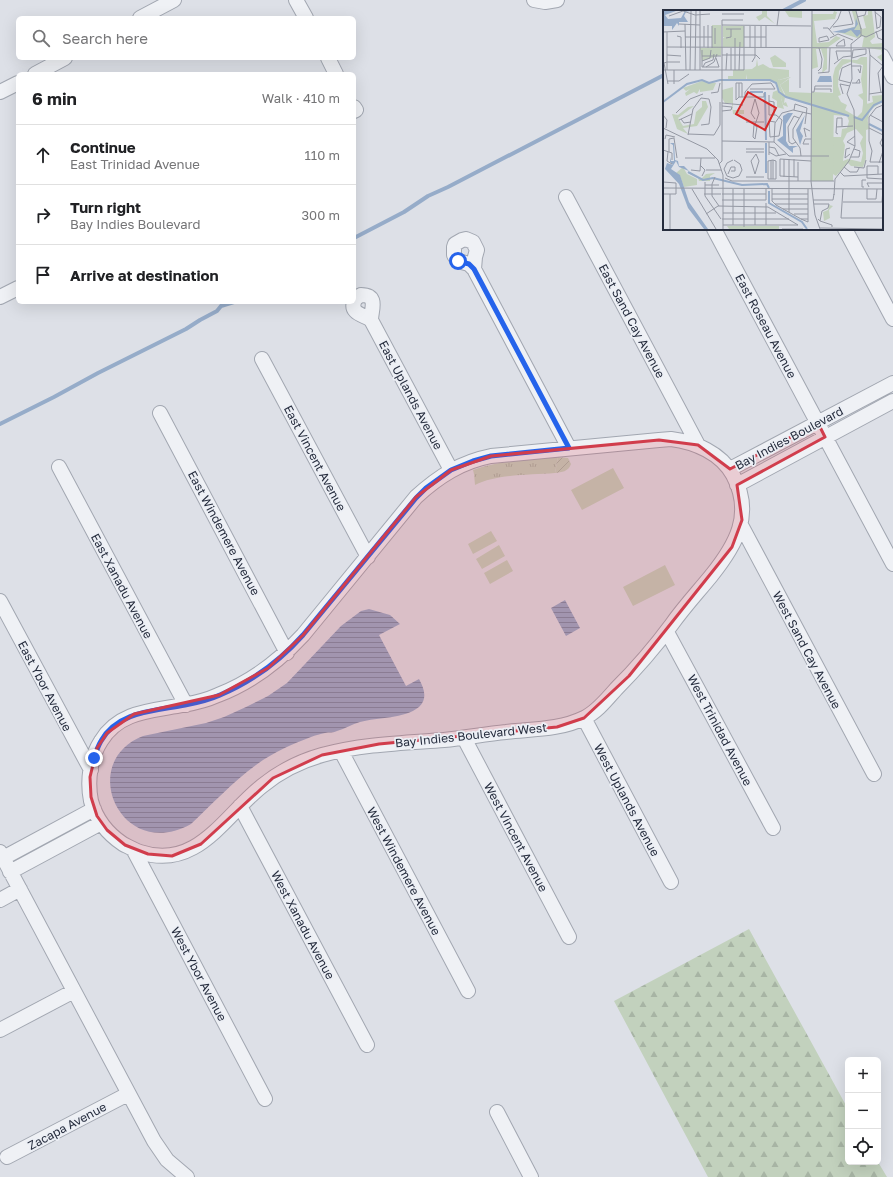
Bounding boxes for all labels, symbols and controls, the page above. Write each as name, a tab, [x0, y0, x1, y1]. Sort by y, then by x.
inset map	[663, 10, 883, 230]
search box	[16, 16, 356, 60]
icon: search	[30, 27, 52, 49]
text: Search here	[62, 29, 148, 47]
text: 6 min	[32, 88, 77, 109]
text: Walk · 410 m	[262, 90, 340, 106]
text: Continue	[70, 138, 136, 156]
icon: ahead	[32, 144, 54, 166]
text: 110 m	[305, 147, 340, 163]
text: East Trinidad Avenue	[70, 156, 200, 172]
text: Turn right	[70, 198, 141, 216]
icon: right	[32, 204, 54, 226]
text: 300 m	[302, 207, 340, 223]
text: Bay Indies Boulevard	[70, 216, 200, 232]
route start	[449, 252, 467, 270]
street label: East Sand Cay Avenue	[596, 261, 668, 381]
icon: arrive	[32, 264, 54, 286]
text: Arrive at destination	[70, 266, 219, 284]
street label: East Roseau Avenue	[732, 271, 800, 381]
street label: East Uplands Avenue	[376, 338, 446, 452]
street label: East Vincent Avenue	[281, 403, 349, 514]
street label: Bay Indies Boulevard	[732, 403, 846, 473]
street label: East Windemere Avenue	[185, 468, 263, 598]
street label: East Xanadu Avenue	[88, 531, 156, 641]
street label: West Sand Cay Avenue	[770, 589, 844, 711]
street label: East Ybor Avenue	[15, 638, 75, 734]
street label: West Trinidad Avenue	[684, 672, 756, 788]
street label: Bay Indies Boulevard West	[394, 720, 548, 750]
street label: West Uplands Avenue	[591, 741, 663, 859]
route end	[85, 749, 103, 767]
street label: West Vincent Avenue	[481, 780, 551, 894]
street label: West Windemere Avenue	[364, 804, 444, 938]
street label: West Xanadu Avenue	[268, 868, 338, 982]
street label: West Ybor Avenue	[168, 924, 230, 1024]
map controls	[845, 1057, 881, 1165]
button: +	[845, 1057, 881, 1093]
button: −	[845, 1093, 881, 1129]
street label: Zacapa Avenue	[25, 1099, 109, 1153]
button: locate	[845, 1129, 881, 1165]

